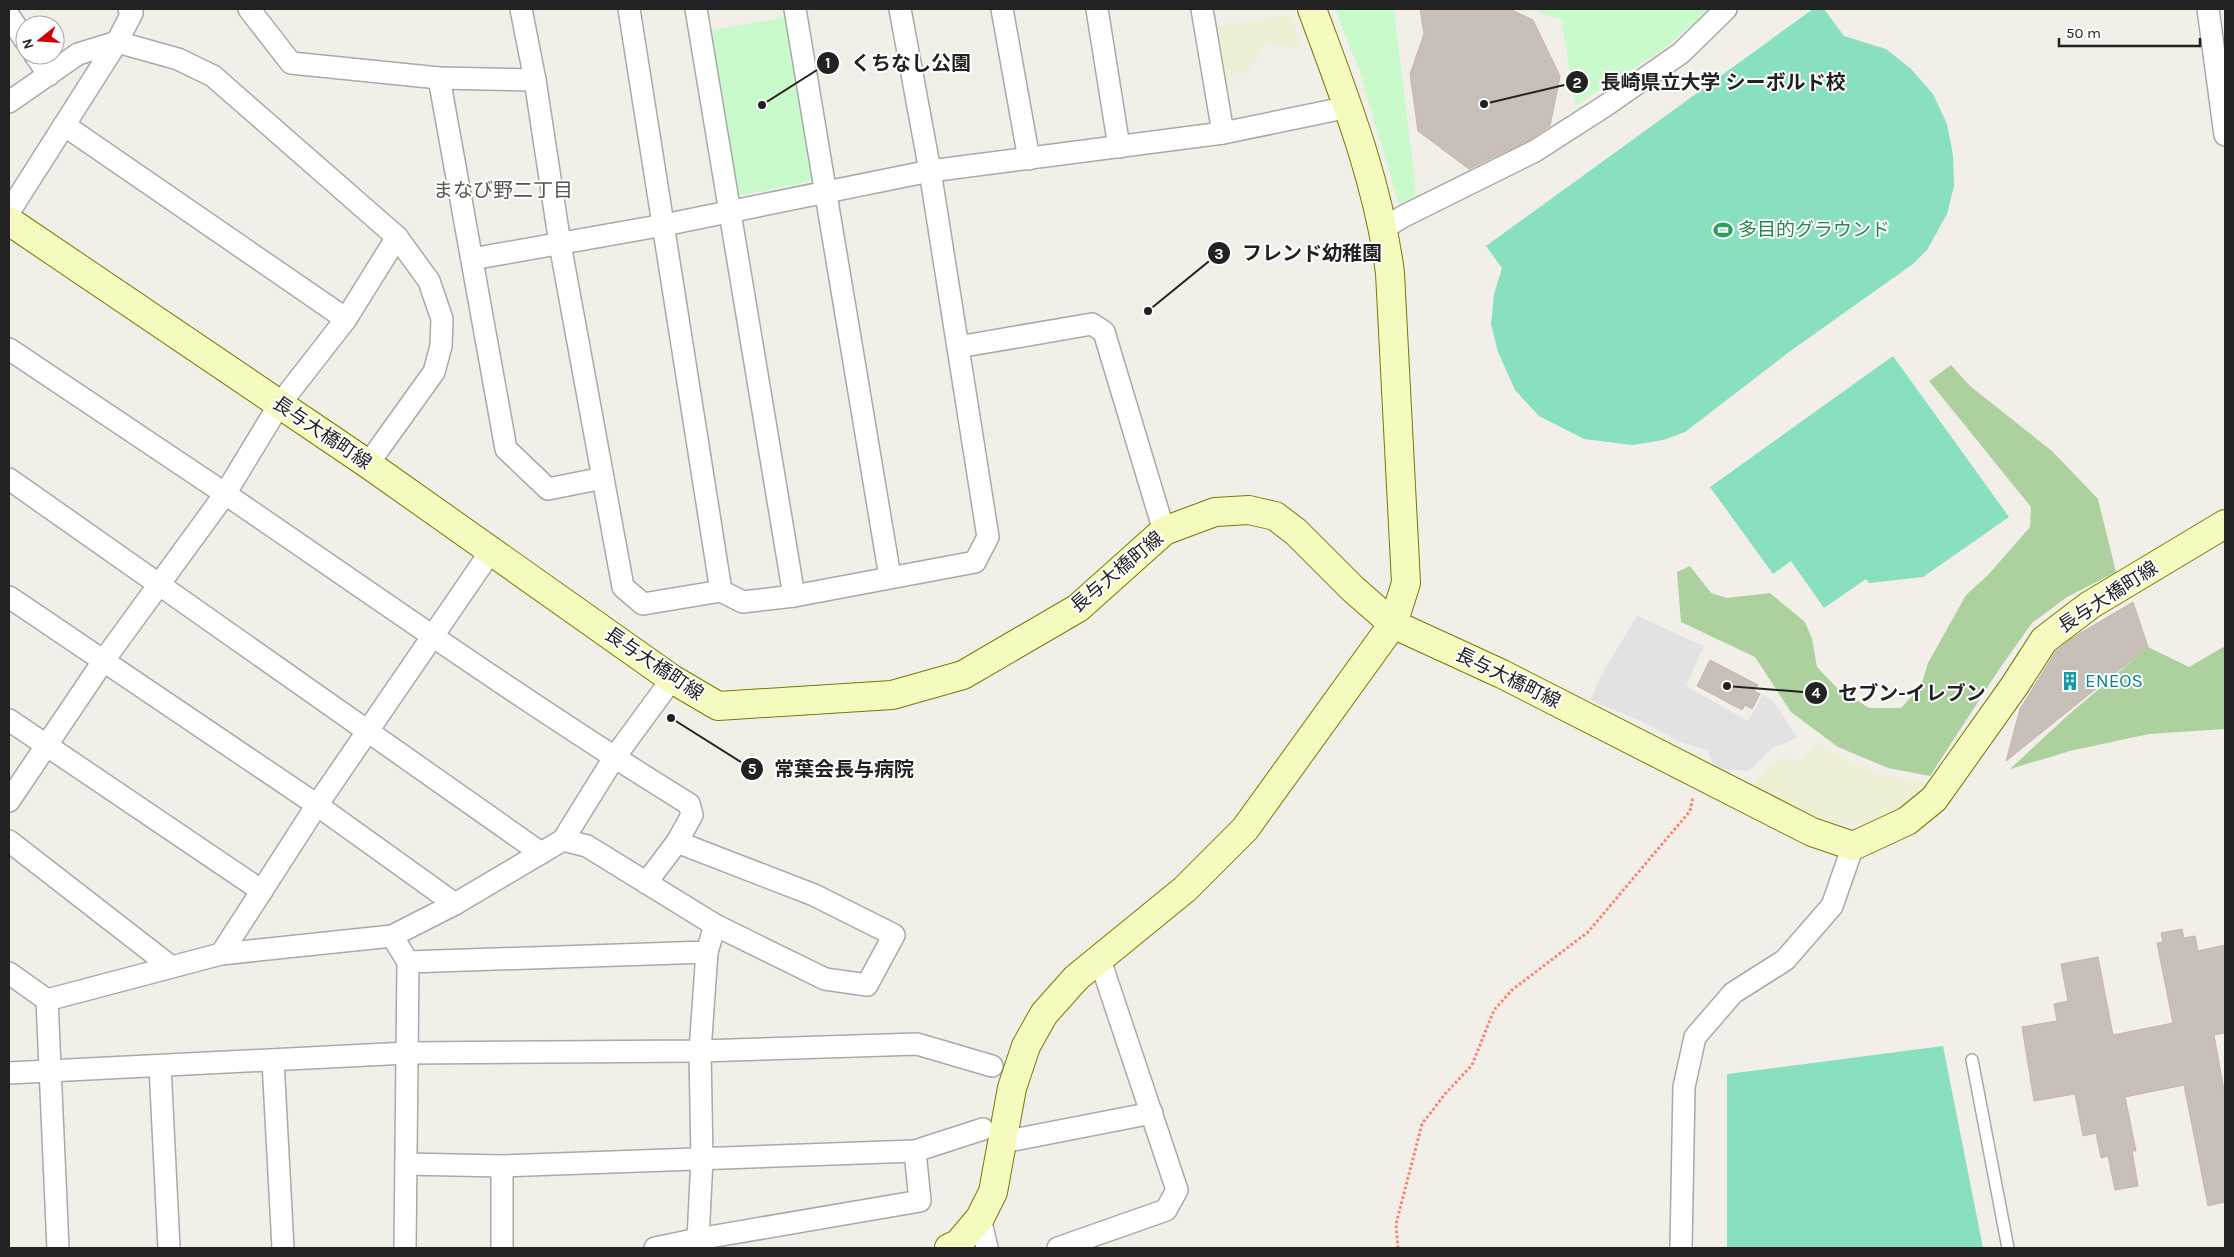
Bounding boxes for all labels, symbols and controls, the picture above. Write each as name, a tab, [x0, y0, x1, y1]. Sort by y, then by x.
north arrow	[15, 15, 65, 65]
scale bar	[2059, 15, 2200, 47]
text: 50 m	[2066, 24, 2101, 42]
text: N	[18, 36, 38, 51]
callout: くちなし公園	[816, 45, 981, 80]
text: くちなし公園	[851, 52, 971, 75]
text: 1	[825, 54, 831, 72]
callout: 長崎県立大学 シーボルド校	[1565, 65, 1855, 100]
text: 長崎県立大学 シーボルド校	[1600, 71, 1846, 94]
text: 2	[1572, 74, 1582, 92]
district label: まなび野二丁目	[433, 179, 573, 202]
sports icon: 多目的グラウンド	[1712, 219, 1734, 241]
place label: 多目的グラウンド	[1738, 219, 1890, 241]
callout: フレンド幼稚園	[1207, 236, 1392, 271]
text: フレンド幼稚園	[1242, 242, 1382, 265]
text: 3	[1214, 245, 1224, 263]
street label: 長与大橋町線	[269, 392, 375, 474]
street label: 長与大橋町線	[1066, 527, 1168, 617]
street label: 長与大橋町線	[2054, 557, 2162, 637]
street label: 長与大橋町線	[601, 623, 707, 705]
street label: 長与大橋町線	[1452, 643, 1564, 713]
building icon: ENEOS	[2059, 670, 2081, 692]
place label: ENEOS	[2085, 670, 2143, 692]
callout: セブン-イレブン	[1803, 676, 1996, 711]
text: セブン-イレブン	[1838, 682, 1986, 705]
text: 4	[1812, 684, 1821, 702]
callout: 常葉会長与病院	[739, 752, 924, 787]
text: 常葉会長与病院	[774, 758, 914, 781]
text: 5	[748, 760, 757, 778]

